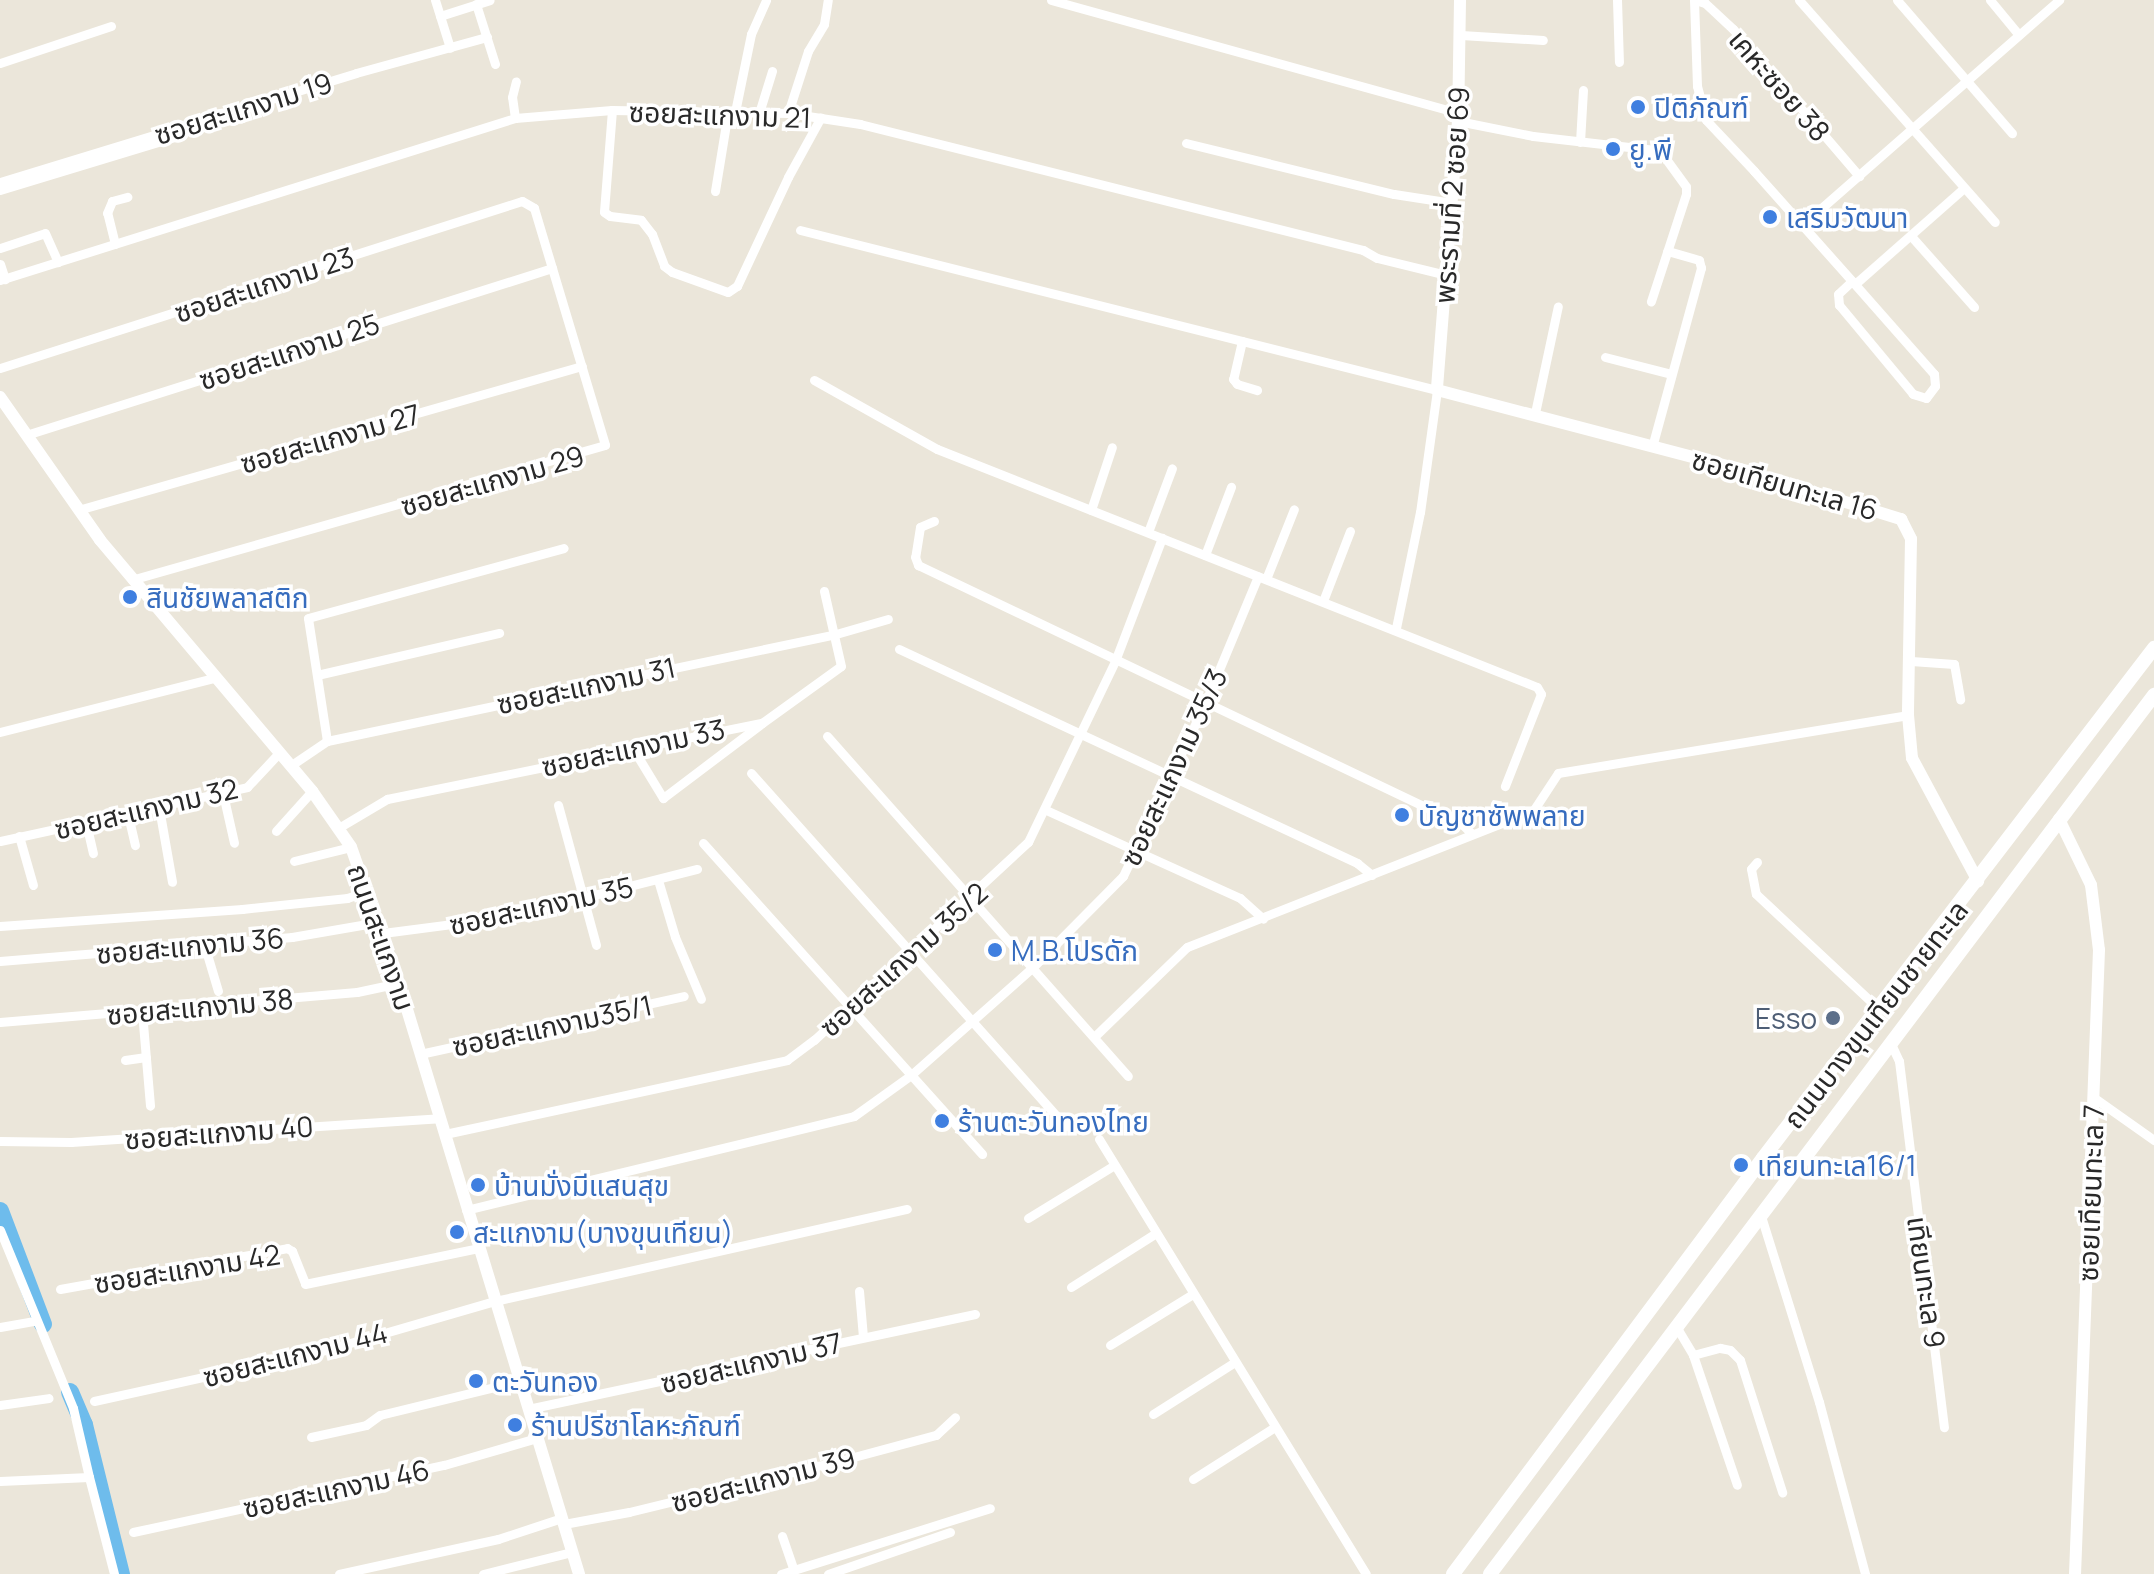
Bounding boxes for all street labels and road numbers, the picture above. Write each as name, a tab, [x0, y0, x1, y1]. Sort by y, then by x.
street label: เคหะซอย 38	[1722, 22, 1838, 148]
street label: ซอยสะแกงาม 19	[150, 65, 336, 151]
street label: พระรามที่ 2 ซอย 69	[1427, 85, 1475, 305]
street label: ซอยสะแกงาม 21	[628, 94, 812, 134]
street label: ซอยสะแกงาม 23	[170, 239, 358, 329]
street label: ซอยสะแกงาม 25	[195, 306, 383, 396]
street label: ซอยสะแกงาม 27	[236, 396, 424, 480]
street label: ซอยสะแกงาม 29	[397, 438, 587, 522]
street label: ซอยเทียนทะเล 16	[1688, 441, 1882, 527]
street label: ซอยสะแกงาม 31	[493, 650, 679, 720]
street label: ซอยสะแกงาม 35/3	[1113, 663, 1233, 871]
street label: ซอยสะแกงาม 33	[538, 711, 728, 783]
street label: ซอยสะแกงาม 32	[51, 771, 241, 845]
street label: ถนนสะแกงาม	[341, 859, 423, 1015]
street label: ซอยสะแกงาม 35	[446, 869, 636, 941]
street label: ซอยสะแกงาม 35/2	[812, 875, 994, 1043]
street label: ถนนบางขุนเทียนชายทะเล	[1776, 893, 1974, 1135]
street label: ซอยสะแกงาม 36	[95, 920, 285, 970]
street label: ซอยสะแกงาม 38	[105, 981, 295, 1031]
street label: ซอยสะแกงาม35/1	[449, 987, 655, 1063]
street label: ซอยเทียนทะเล 7	[2070, 1104, 2110, 1282]
street label: ซอยสะแกงาม 40	[123, 1109, 315, 1155]
street label: เทียนทะเล 9	[1901, 1214, 1953, 1350]
street label: ซอยสะแกงาม 42	[91, 1237, 283, 1299]
street label: ซอยสะแกงาม 44	[199, 1315, 391, 1393]
street label: ซอยสะแกงาม 37	[657, 1325, 845, 1399]
street label: ซอยสะแกงาม 39	[667, 1440, 859, 1518]
street label: ซอยสะแกงาม 46	[240, 1452, 432, 1524]

